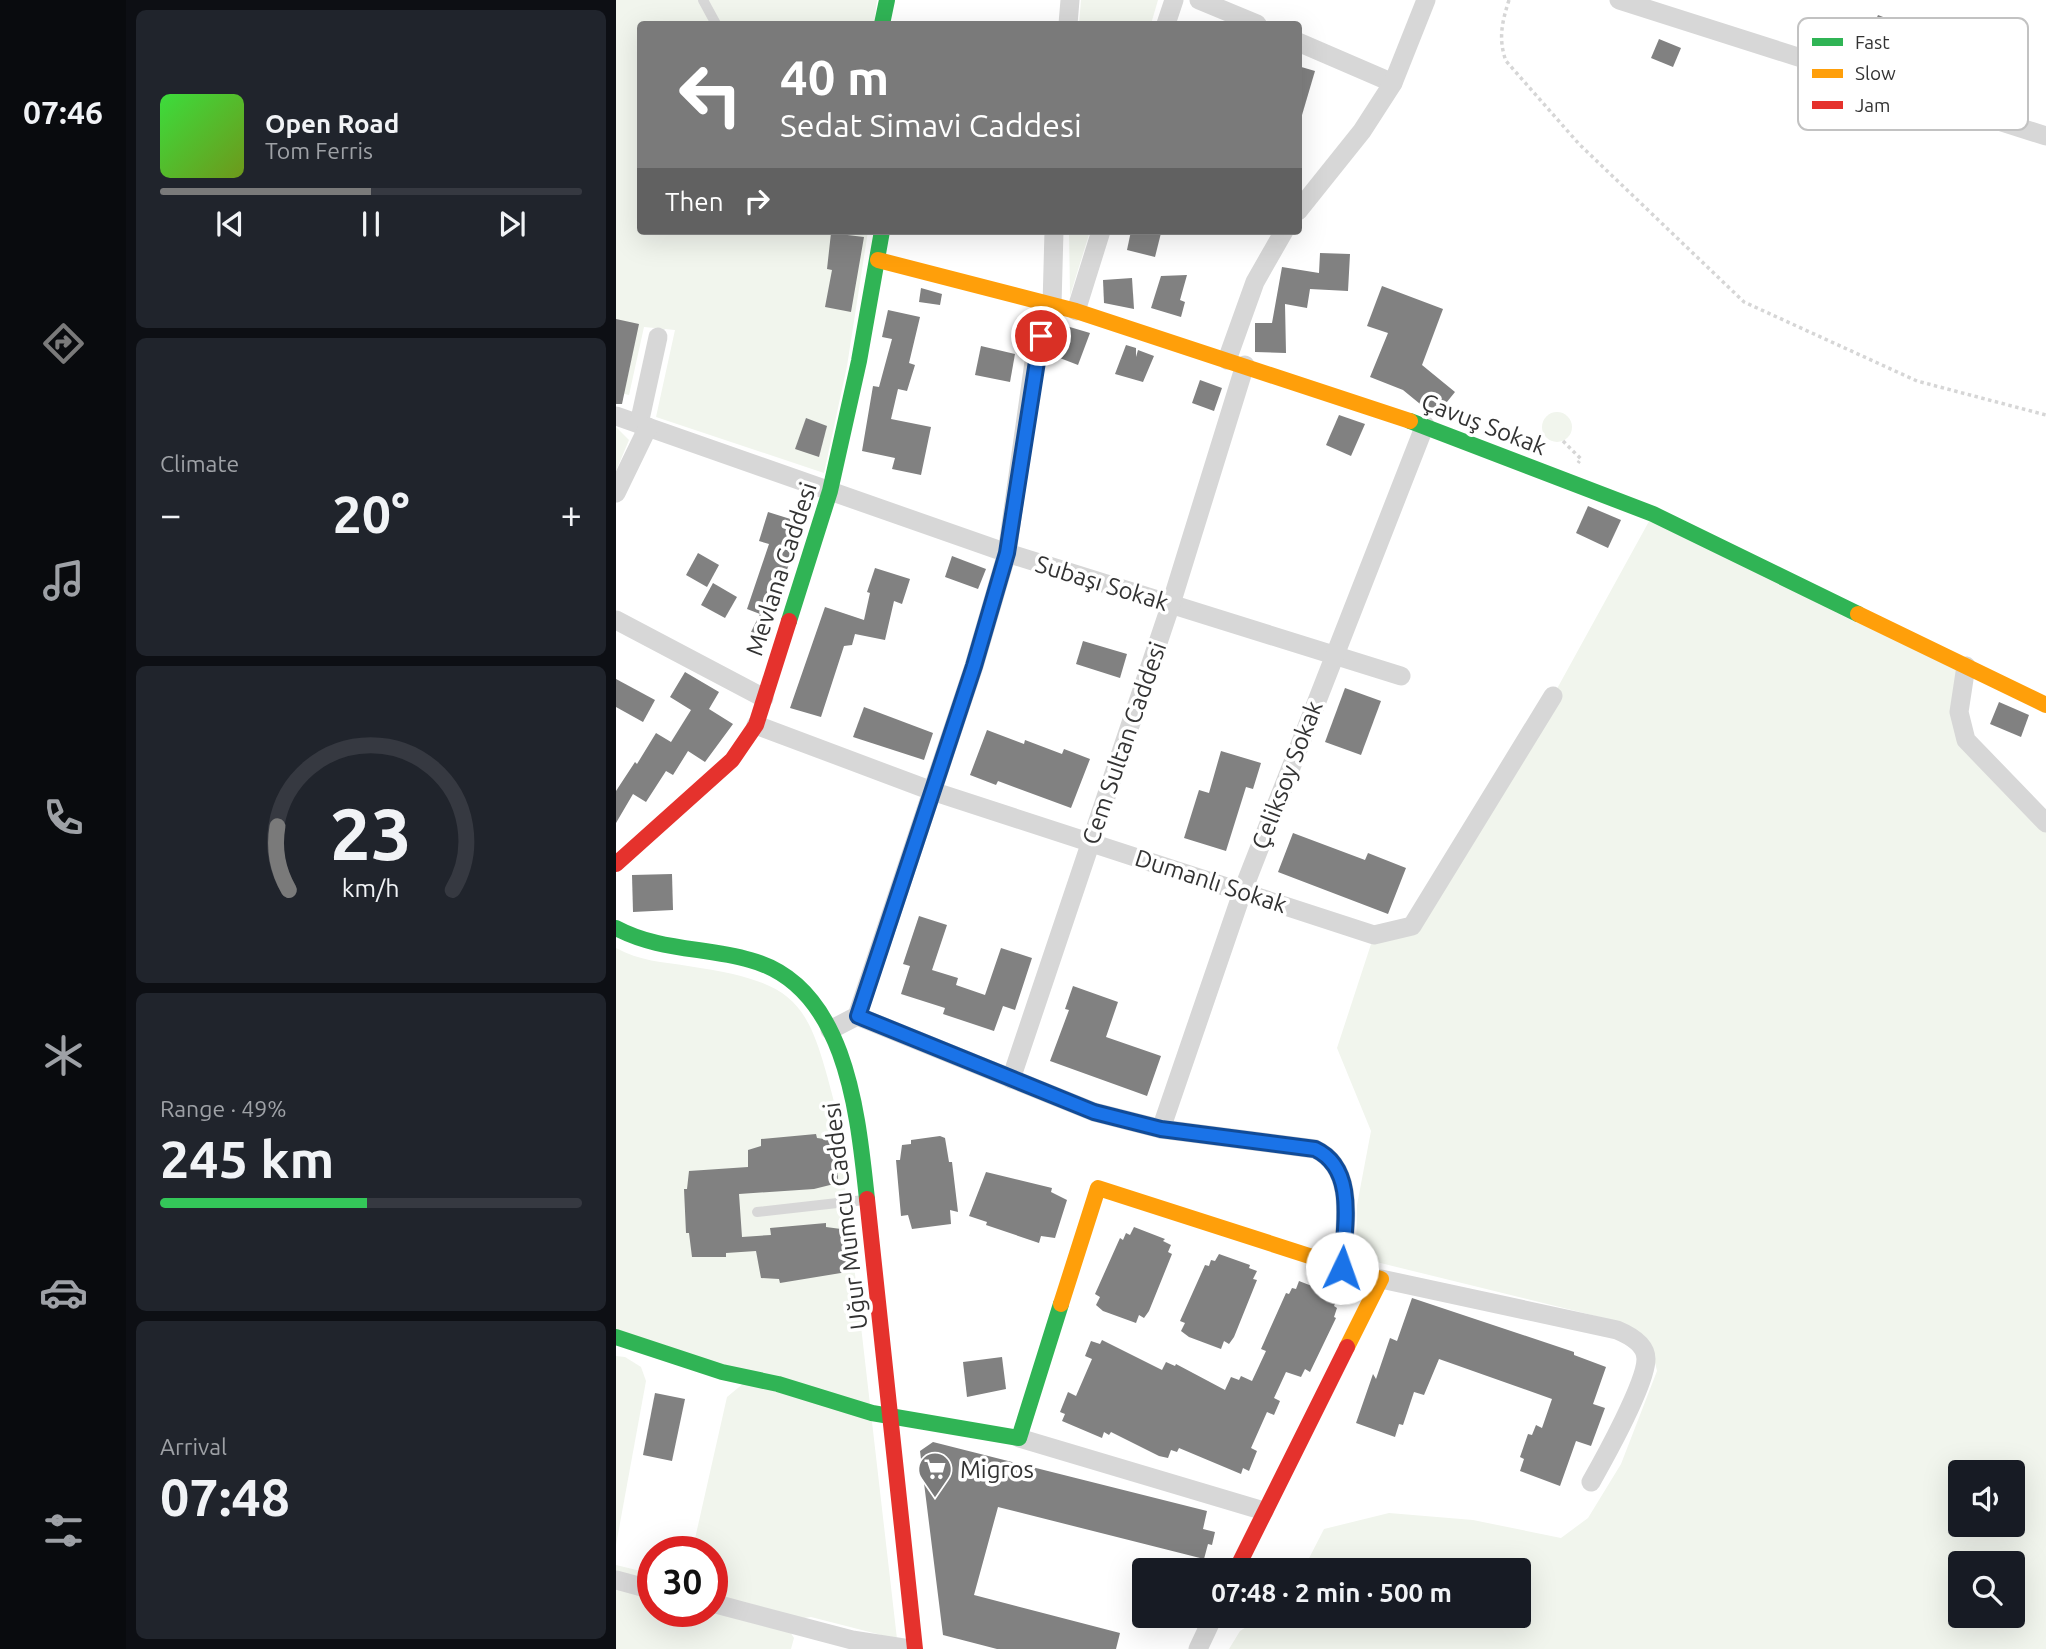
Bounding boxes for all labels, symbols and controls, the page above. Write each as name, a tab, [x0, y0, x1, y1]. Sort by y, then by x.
legend	[1798, 18, 2028, 130]
text: Fast	[1855, 31, 1890, 53]
icon: left	[665, 49, 756, 140]
text: 40 m	[780, 49, 889, 104]
text: Slow	[1855, 62, 1896, 84]
text: 07:46	[23, 94, 103, 130]
text: Jam	[1855, 94, 1891, 116]
text: Sedat Simavi Caddesi	[780, 107, 1082, 143]
text: Open Road	[265, 109, 399, 138]
text: Tom Ferris	[265, 138, 373, 163]
icon: right	[738, 182, 776, 220]
text: Then	[665, 187, 724, 216]
icon: previous	[211, 205, 249, 243]
icon: pause	[352, 205, 390, 243]
icon: next	[493, 205, 531, 243]
pin	[1011, 306, 1071, 366]
icon: arrive	[1022, 317, 1060, 355]
icon: directions	[39, 319, 88, 368]
street label: Çavuş Sokak	[1418, 388, 1550, 460]
text: Climate	[160, 451, 239, 476]
street label: Mevlana Caddesi	[740, 479, 822, 659]
text: 20°	[332, 485, 410, 543]
text: −	[160, 493, 181, 535]
text: +	[561, 493, 582, 535]
street label: Subaşı Sokak	[1032, 550, 1172, 616]
icon: music	[39, 556, 88, 605]
street label: Cem Sultan Caddesi	[1077, 638, 1171, 848]
street label: Çeliksoy Sokak	[1246, 697, 1328, 853]
icon: phone	[39, 793, 88, 842]
text: 23	[330, 793, 412, 875]
street label: Dumanlı Sokak	[1132, 844, 1290, 918]
text: km/h	[342, 874, 400, 902]
icon: climate	[39, 1031, 88, 1080]
text: Range · 49%	[160, 1096, 287, 1121]
street label: Uğur Mumcu Caddesi	[818, 1101, 872, 1331]
text: 245 km	[160, 1130, 334, 1188]
position arrow	[1305, 1231, 1379, 1305]
icon: car	[39, 1268, 88, 1317]
text: Arrival	[160, 1434, 227, 1459]
supermarket icon: Migros	[916, 1450, 954, 1499]
place label: Migros	[960, 1456, 1034, 1483]
map controls	[1948, 1460, 2025, 1628]
button: sound	[1948, 1460, 2025, 1537]
text: 07:48	[160, 1468, 290, 1526]
icon: filters	[39, 1506, 88, 1555]
speed limit sign: 30	[637, 1536, 728, 1627]
button: search	[1948, 1551, 2025, 1628]
text: 07:48 · 2 min · 500 m	[1211, 1578, 1452, 1607]

